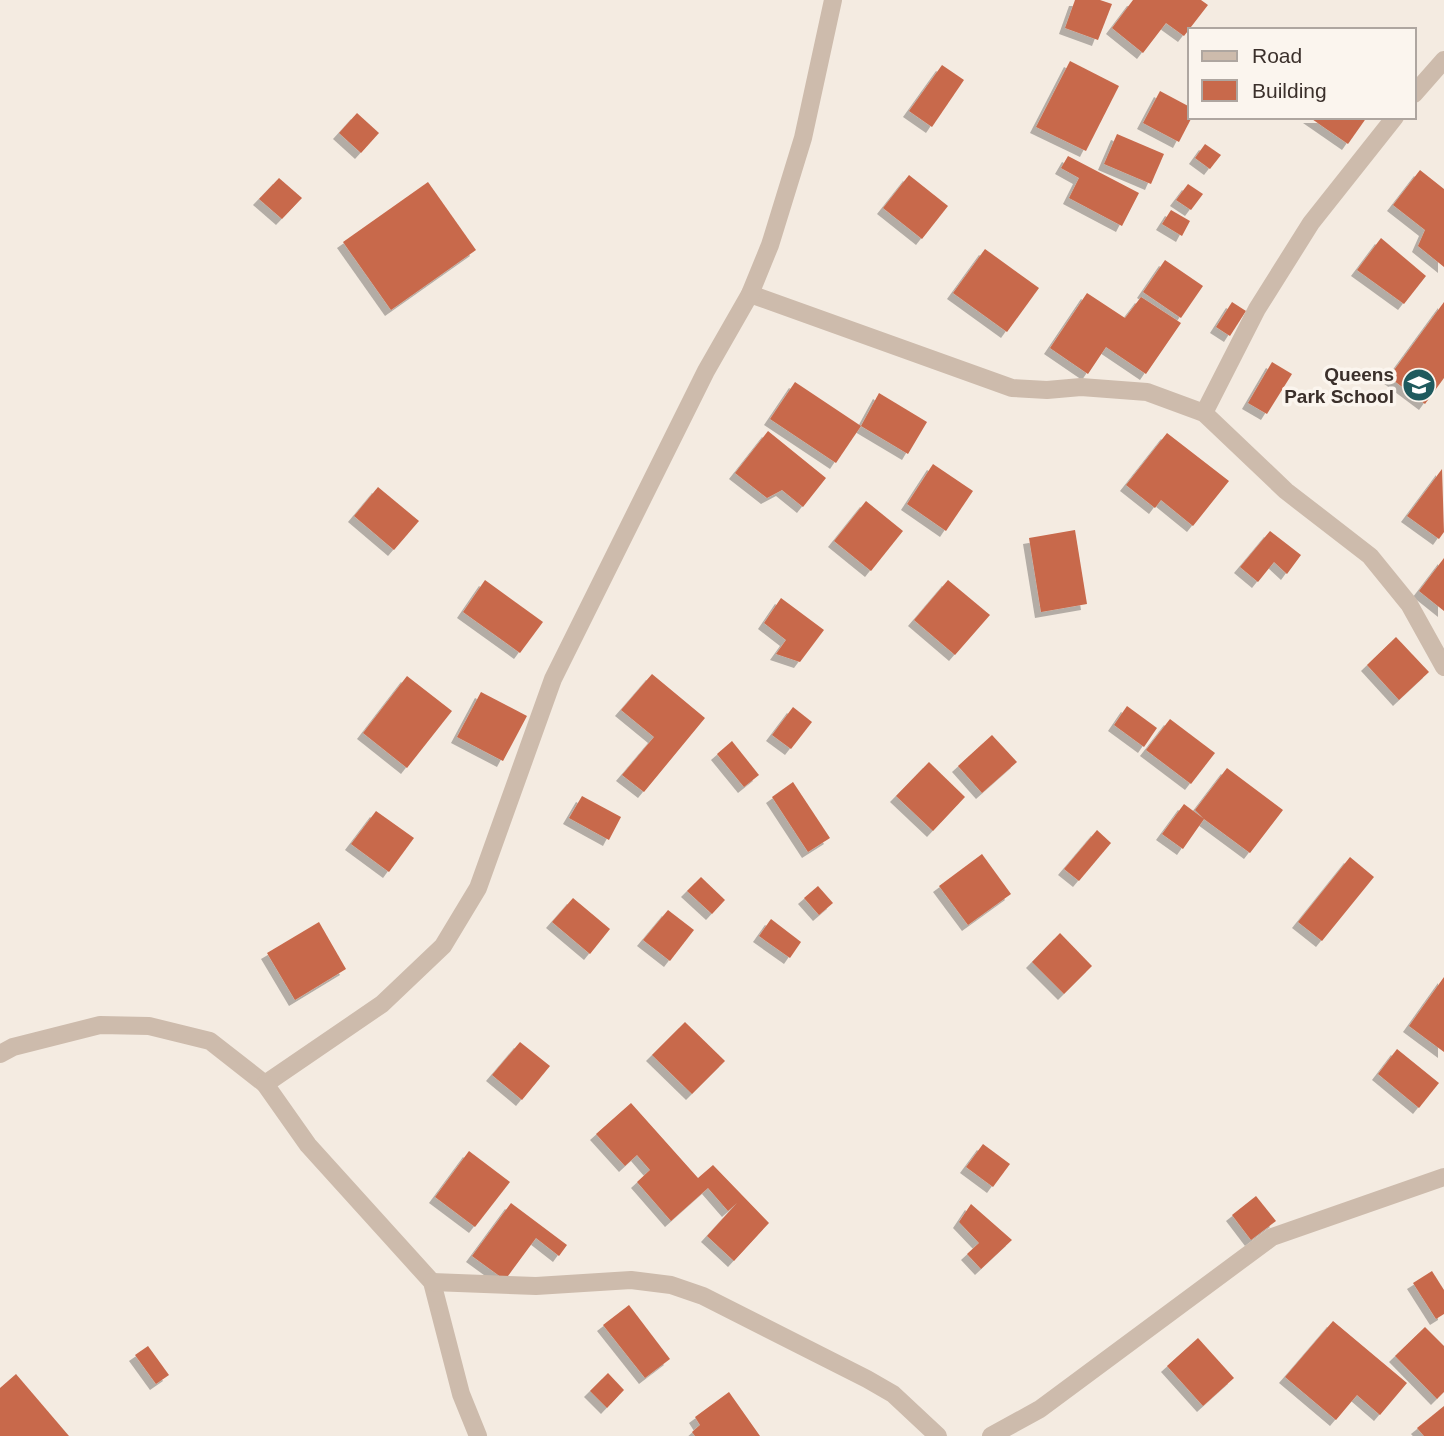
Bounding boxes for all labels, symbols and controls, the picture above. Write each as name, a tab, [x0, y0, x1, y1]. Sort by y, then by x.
legend	[1188, 28, 1416, 119]
text: Road	[1252, 44, 1302, 67]
text: Building	[1252, 79, 1327, 102]
place label: Queens Park School	[1284, 364, 1394, 407]
school or university icon: Queens Park School	[1400, 366, 1438, 404]

